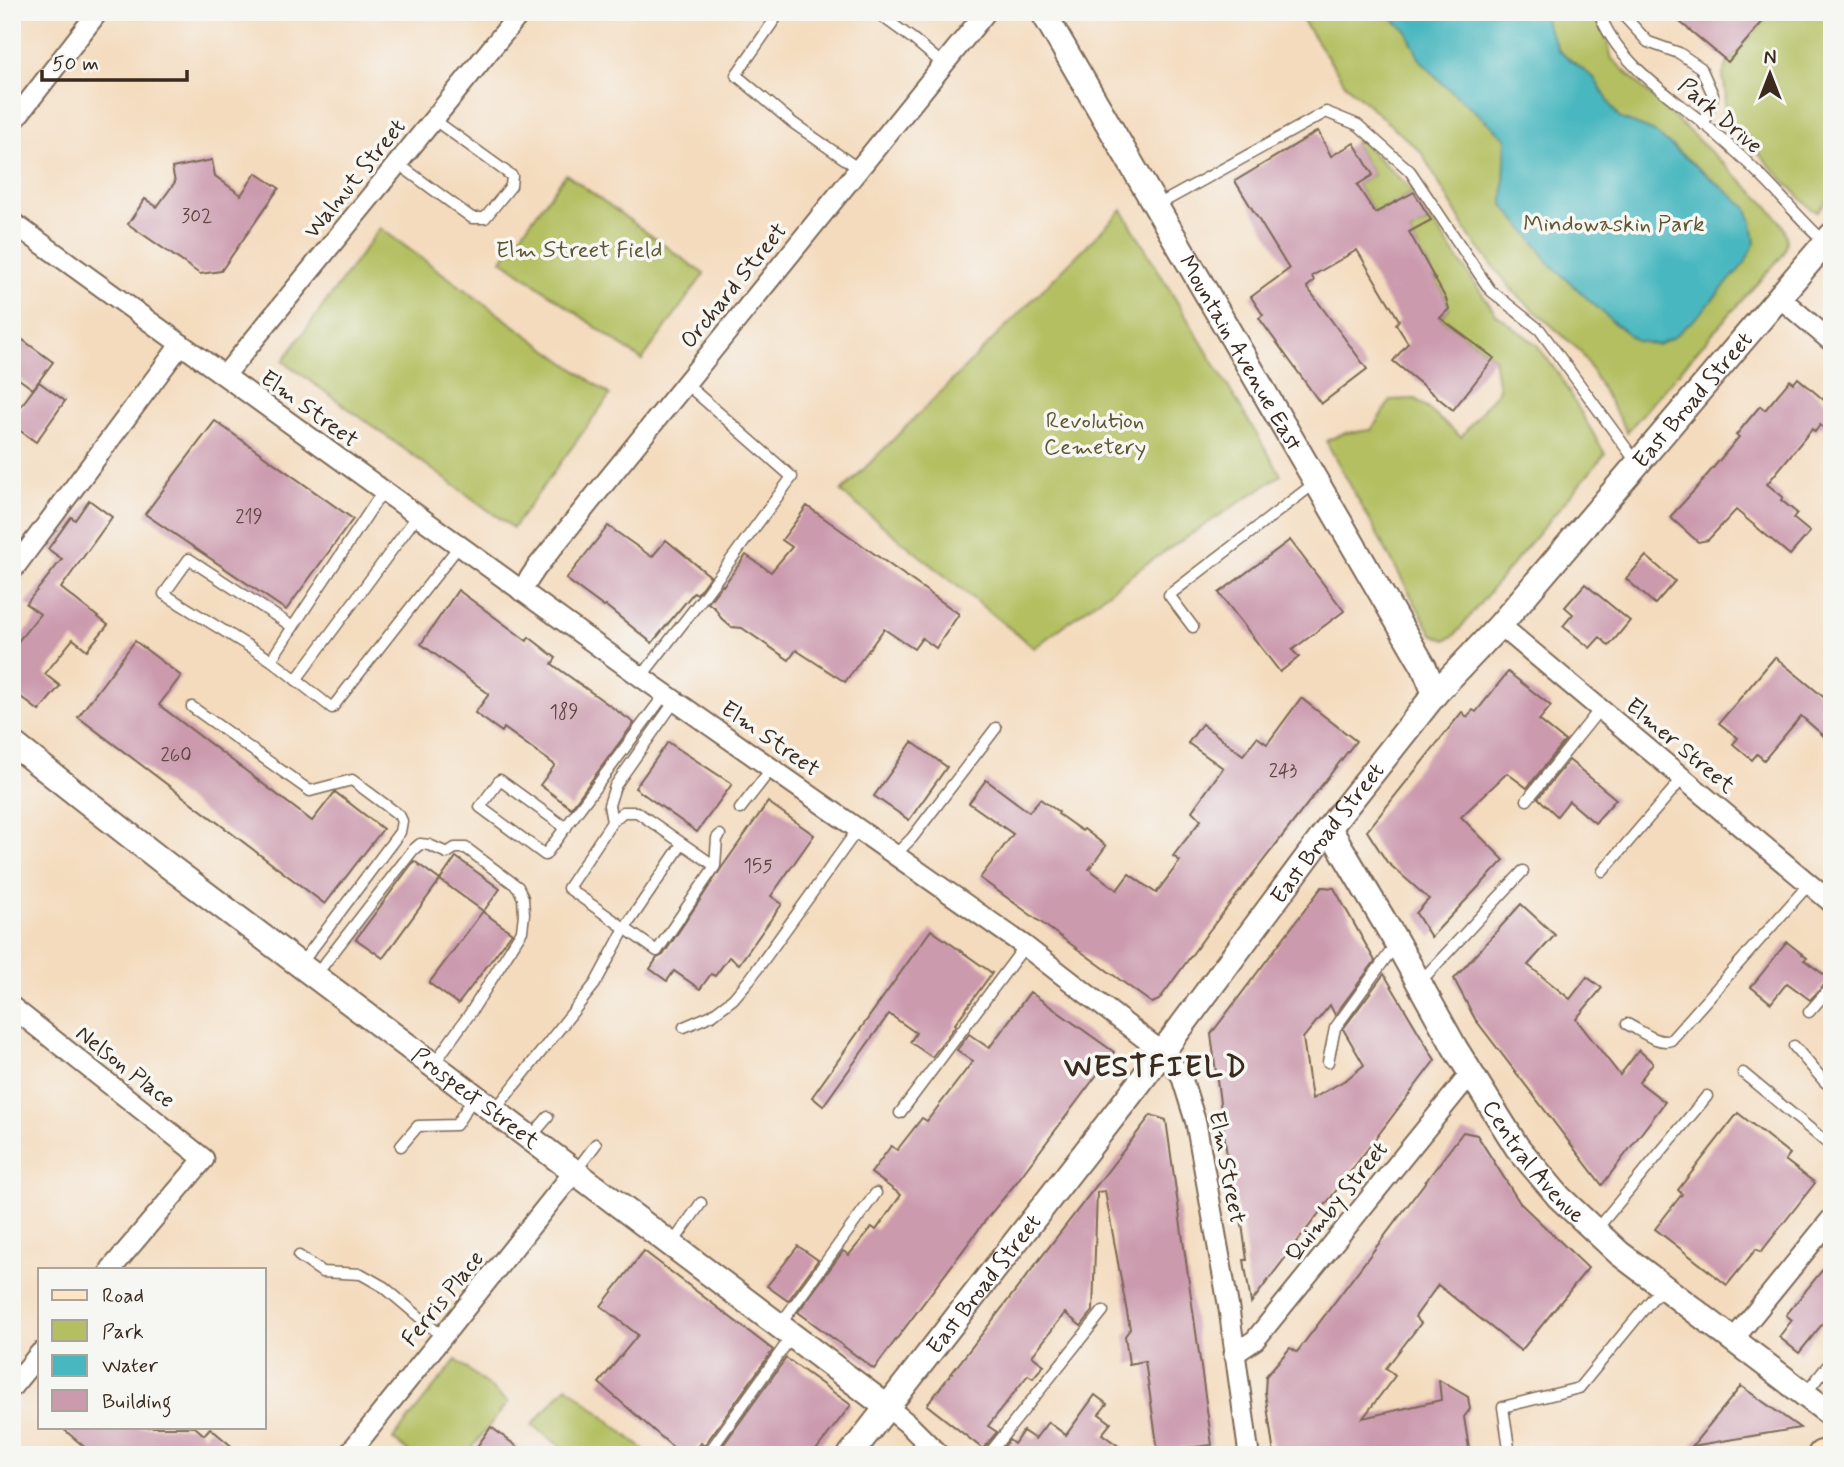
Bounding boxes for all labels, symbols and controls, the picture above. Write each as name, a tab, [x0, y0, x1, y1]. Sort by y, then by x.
scale bar	[42, 38, 187, 82]
north arrow	[1736, 38, 1806, 108]
text: N	[1764, 46, 1776, 71]
text: 50 m	[52, 50, 99, 78]
street label: Park Drive	[1671, 72, 1768, 161]
street label: Walnut Street	[298, 113, 413, 245]
house number: 302	[182, 204, 212, 229]
park label: Mindowaskin Park	[1523, 210, 1705, 240]
street label: Orchard Street	[674, 217, 795, 355]
park label: Elm Street Field	[496, 236, 662, 266]
street label: Mountain Avenue East	[1171, 250, 1308, 457]
street label: East Broad Street	[1627, 326, 1760, 475]
street label: Elm Street	[254, 364, 364, 455]
park label: Revolution Cemetery	[1044, 407, 1146, 463]
house number: 219	[235, 505, 263, 530]
street label: Elmer Street	[1619, 692, 1741, 801]
street label: Elm Street	[714, 695, 825, 785]
house number: 189	[550, 700, 578, 725]
house number: 260	[160, 743, 192, 768]
street label: East Broad Street	[1265, 757, 1392, 911]
house number: 243	[1269, 759, 1298, 784]
house number: 155	[743, 854, 773, 879]
street label: Nelson Place	[69, 1019, 181, 1116]
street label: Prospect Street	[405, 1041, 545, 1157]
district label: WESTFIELD	[1063, 1048, 1248, 1087]
street label: Central Avenue	[1474, 1095, 1591, 1231]
street label: Elm Street	[1200, 1108, 1252, 1226]
street label: Quimby Street	[1280, 1136, 1395, 1269]
street label: East Broad Street	[921, 1208, 1049, 1361]
street label: Ferris Place	[396, 1245, 491, 1353]
legend	[38, 1268, 266, 1428]
text: Road	[102, 1282, 144, 1310]
text: Park	[102, 1318, 144, 1346]
text: Water	[102, 1352, 158, 1380]
text: Building	[102, 1388, 172, 1418]

